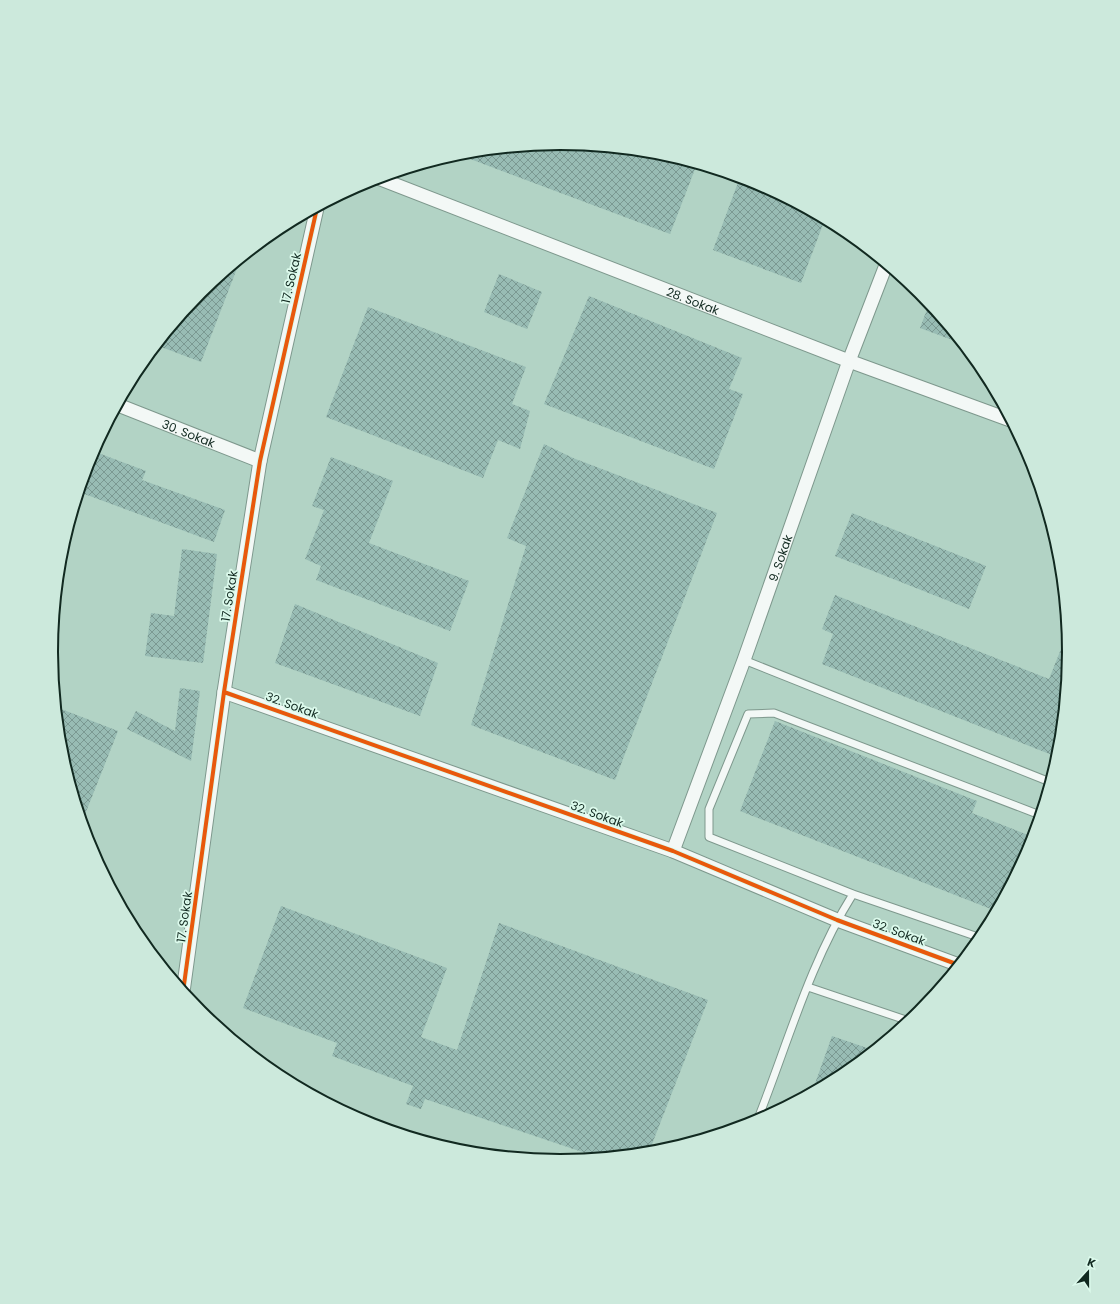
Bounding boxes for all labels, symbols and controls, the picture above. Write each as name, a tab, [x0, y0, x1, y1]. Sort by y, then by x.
street label: 17. Sokak	[277, 250, 305, 305]
street label: 28. Sokak	[664, 282, 723, 319]
street label: 30. Sokak	[160, 415, 218, 451]
street label: 9. Sokak	[764, 531, 796, 584]
street label: 17. Sokak	[217, 569, 242, 623]
street label: 32. Sokak	[263, 688, 321, 723]
street label: 32. Sokak	[568, 797, 626, 832]
street label: 17. Sokak	[172, 890, 196, 944]
street label: 32. Sokak	[870, 915, 928, 950]
north arrow	[1068, 1252, 1108, 1292]
text: K	[1085, 1254, 1098, 1272]

